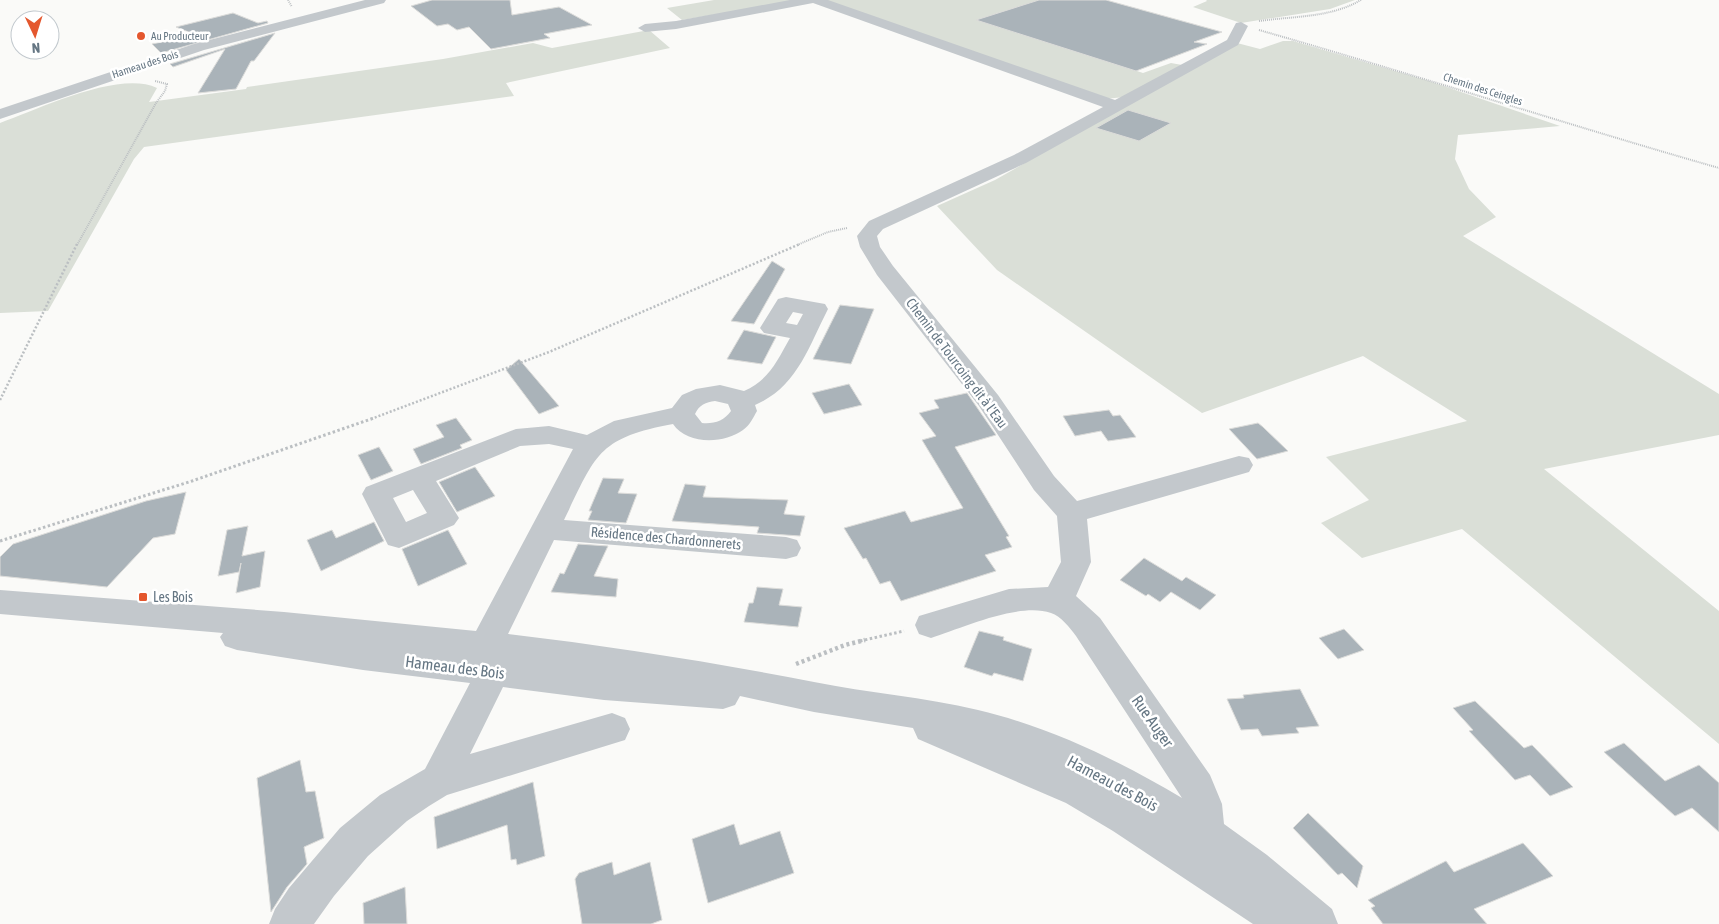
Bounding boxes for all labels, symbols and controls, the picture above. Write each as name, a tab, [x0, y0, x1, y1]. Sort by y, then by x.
north arrow	[10, 10, 60, 60]
marker: Au Producteur	[135, 30, 147, 42]
place label: Au Producteur	[151, 30, 209, 42]
text: N	[31, 40, 41, 56]
street label: Hameau des Bois	[110, 48, 180, 80]
street label: Chemin des Ceingles	[1442, 71, 1524, 107]
street label: Chemin de Tourcoing dit à l'Eau	[903, 295, 1011, 431]
street label: Résidence des Chardonnerets	[590, 523, 742, 553]
place label: Les Bois	[153, 589, 193, 605]
marker: Les Bois	[137, 591, 149, 603]
street label: Hameau des Bois	[404, 652, 506, 682]
street label: Rue Auger	[1128, 692, 1178, 751]
street label: Hameau des Bois	[1065, 752, 1162, 815]

